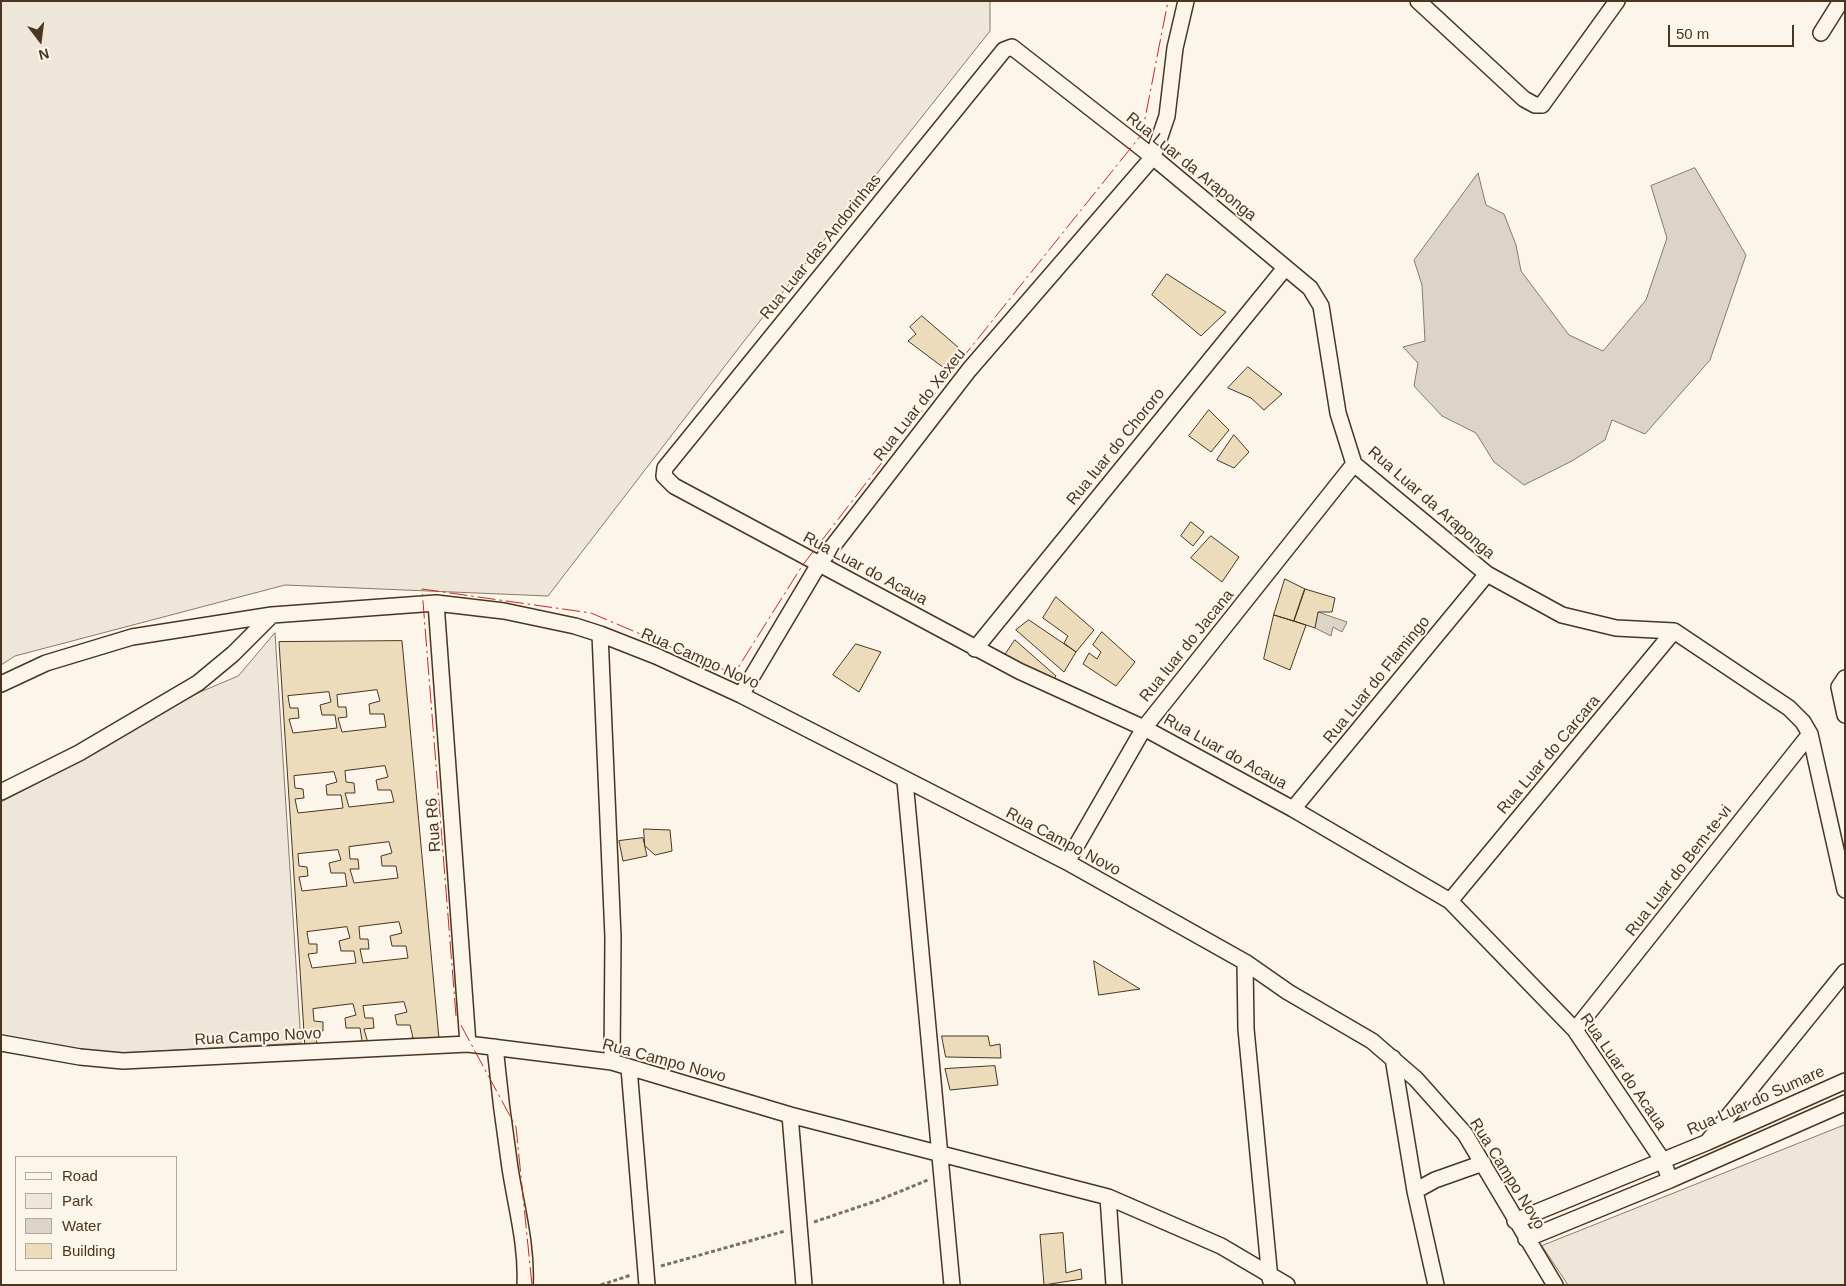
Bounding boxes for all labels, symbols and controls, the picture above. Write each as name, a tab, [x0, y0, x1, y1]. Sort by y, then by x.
north arrow	[15, 15, 65, 65]
scale bar	[1671, 15, 1797, 47]
text: 50 m	[1676, 25, 1709, 42]
text: N	[37, 45, 51, 64]
street label: Rua Luar da Araponga	[1122, 109, 1260, 225]
street label: Rua Luar das Andorinhas	[756, 170, 886, 324]
street label: Rua Luar do Xexeu	[870, 345, 970, 465]
street label: Rua luar do Chororo	[1063, 385, 1169, 509]
street label: Rua Luar da Araponga	[1364, 443, 1498, 563]
street label: Rua Luar do Acaua	[800, 528, 930, 610]
street label: Rua luar do Jacana	[1136, 586, 1238, 706]
street label: Rua Luar do Flamingo	[1320, 612, 1434, 748]
street label: Rua Campo Novo	[638, 624, 762, 694]
street label: Rua Luar do Carcara	[1494, 692, 1604, 818]
street label: Rua Luar do Acaua	[1160, 710, 1290, 794]
street label: Rua R6	[423, 797, 445, 853]
street label: Rua Luar do Bem-te-vi	[1622, 802, 1736, 940]
street label: Rua Campo Novo	[1002, 804, 1124, 880]
street label: Rua Luar do Acaua	[1576, 1010, 1670, 1134]
street label: Rua Campo Novo	[194, 1024, 322, 1050]
street label: Rua Campo Novo	[600, 1035, 728, 1087]
street label: Rua Luar do Sumare	[1684, 1062, 1828, 1140]
street label: Rua Campo Novo	[1465, 1115, 1549, 1233]
legend	[15, 1156, 178, 1271]
text: Road	[62, 1167, 98, 1184]
text: Park	[62, 1192, 93, 1209]
text: Water	[62, 1217, 101, 1234]
text: Building	[62, 1242, 115, 1259]

